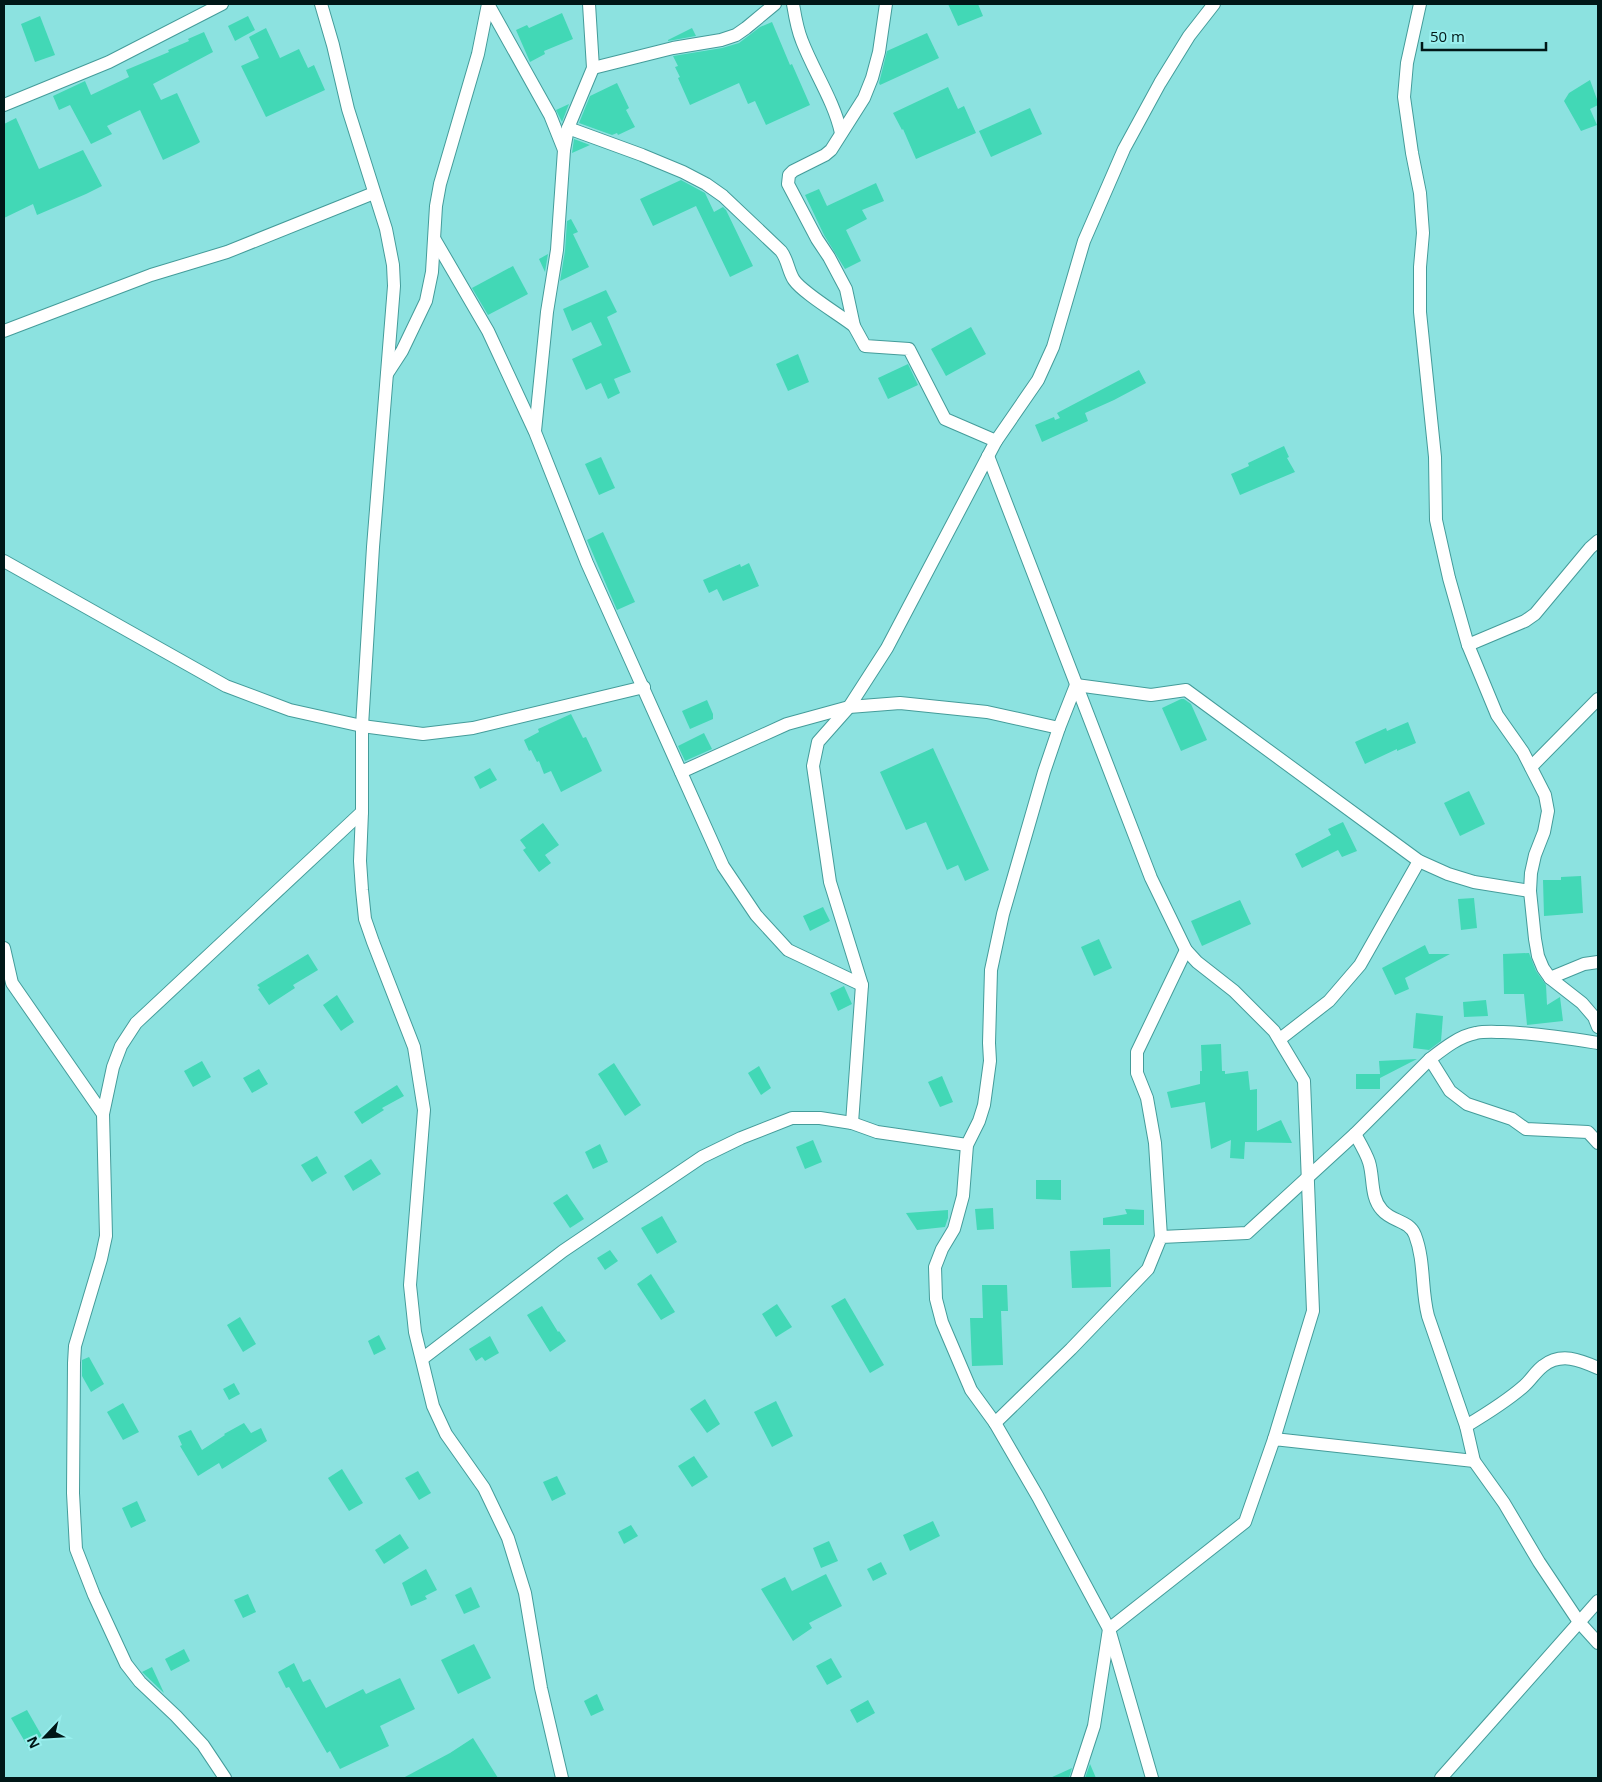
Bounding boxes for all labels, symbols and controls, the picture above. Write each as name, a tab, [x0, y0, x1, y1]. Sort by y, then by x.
scale bar	[1422, 20, 1546, 52]
text: 50 m	[1430, 26, 1465, 46]
north arrow	[20, 1712, 70, 1762]
text: N	[22, 1734, 44, 1752]

